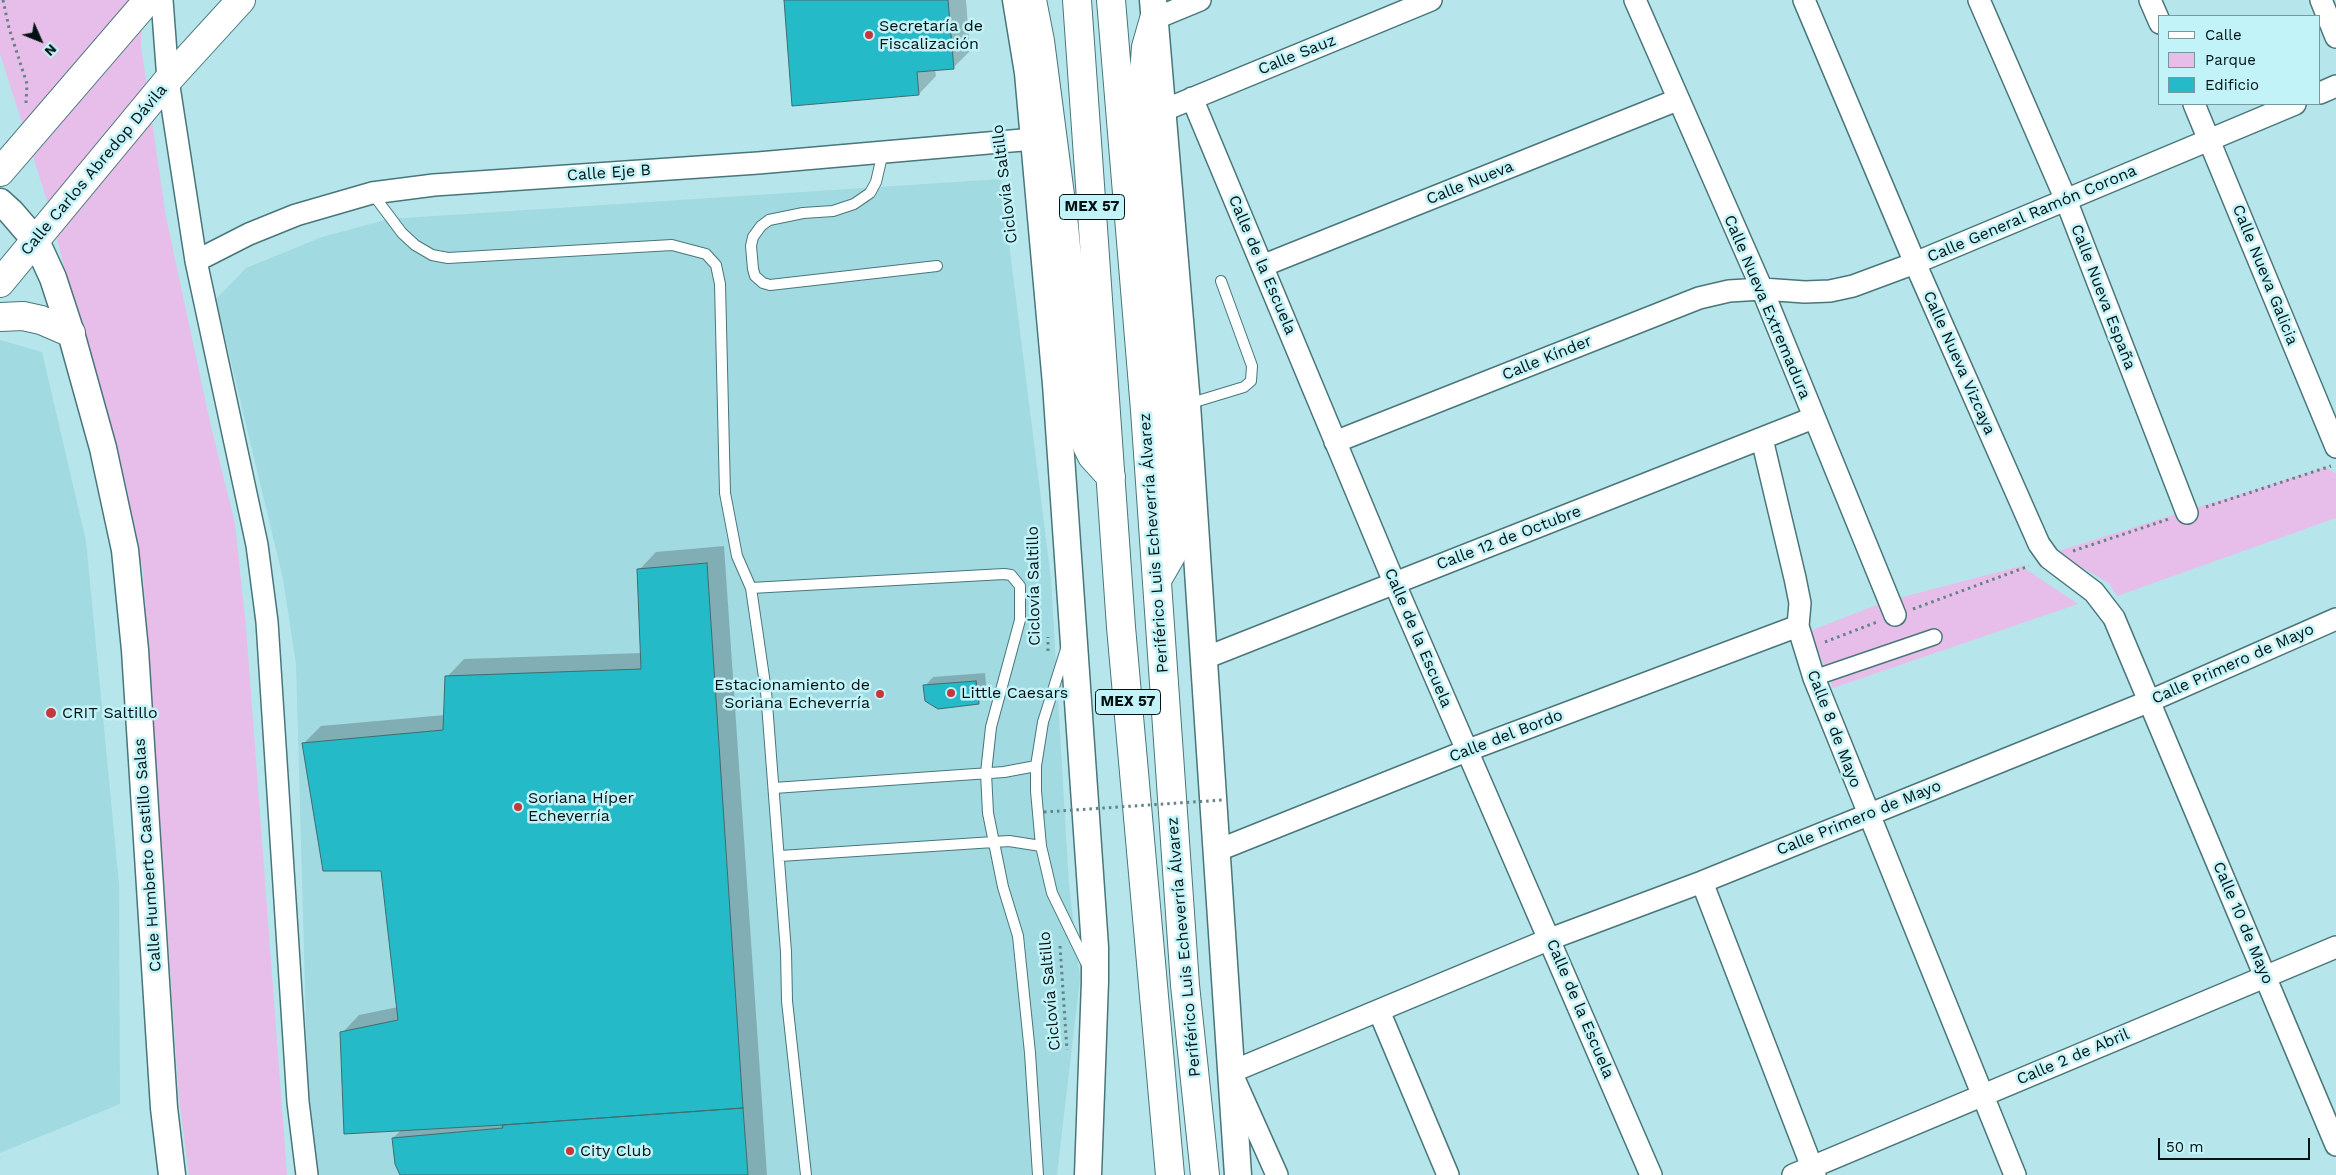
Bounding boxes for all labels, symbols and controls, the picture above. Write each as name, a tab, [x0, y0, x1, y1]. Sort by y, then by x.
north arrow	[15, 15, 65, 65]
legend	[2158, 15, 2321, 105]
place label: Secretaría de Fiscalización	[879, 16, 983, 54]
text: Calle	[2205, 26, 2242, 44]
marker: Secretaría de Fiscalización	[863, 29, 875, 41]
street label: Calle Sauz	[1255, 31, 1339, 79]
text: N	[41, 41, 60, 60]
text: Parque	[2205, 51, 2256, 69]
text: Edificio	[2205, 76, 2259, 94]
street label: Calle Carlos Abredop Dávila	[17, 81, 171, 259]
street label: Ciclovía Saltillo	[988, 123, 1022, 245]
street label: Calle Nueva	[1424, 157, 1516, 209]
street label: Calle Eje B	[566, 160, 652, 186]
street label: Calle General Ramón Corona	[1924, 161, 2140, 267]
street label: Calle de la Escuela	[1224, 193, 1300, 337]
road number: MEX 57	[1060, 194, 1124, 220]
street label: Calle Nueva Galicia	[2228, 202, 2302, 348]
street label: Calle Nueva Extremadura	[1719, 212, 1815, 402]
street label: Calle Nueva España	[2066, 222, 2140, 372]
street label: Calle Nueva Vizcaya	[1919, 288, 1999, 438]
street label: Calle Kínder	[1499, 331, 1595, 385]
street label: Periférico Luis Echeverría Álvarez	[1135, 412, 1173, 674]
street label: Calle 12 de Octubre	[1434, 502, 1584, 574]
street label: Ciclovía Saltillo	[1023, 526, 1045, 646]
street label: Calle de la Escuela	[1380, 566, 1456, 710]
street label: Calle Primero de Mayo	[2149, 620, 2317, 708]
street label: Calle 8 de Mayo	[1803, 667, 1865, 791]
place label: Estacionamiento de Soriana Echeverría	[714, 675, 870, 713]
place label: Little Caesars	[961, 683, 1068, 703]
marker: Little Caesars	[945, 687, 957, 699]
marker: Estacionamiento de Soriana Echeverría	[874, 688, 886, 700]
road number: MEX 57	[1096, 690, 1160, 714]
place label: CRIT Saltillo	[62, 703, 158, 723]
marker: CRIT Saltillo	[44, 706, 58, 720]
street label: Calle del Bordo	[1447, 706, 1565, 766]
street label: Calle Humberto Castillo Salas	[130, 738, 166, 972]
street label: Calle Primero de Mayo	[1774, 776, 1944, 860]
place label: Soriana Híper Echeverría	[528, 788, 634, 826]
marker: Soriana Híper Echeverría	[512, 801, 524, 813]
street label: Periférico Luis Echeverría Álvarez	[1163, 816, 1205, 1078]
street label: Calle 10 de Mayo	[2209, 859, 2277, 987]
street label: Ciclovía Saltillo	[1035, 930, 1065, 1052]
street label: Calle de la Escuela	[1542, 937, 1618, 1081]
street label: Calle 2 de Abril	[2014, 1025, 2132, 1089]
scale bar	[2161, 1128, 2314, 1160]
text: 50 m	[2166, 1138, 2203, 1156]
place label: City Club	[580, 1141, 651, 1161]
marker: City Club	[564, 1145, 576, 1157]

